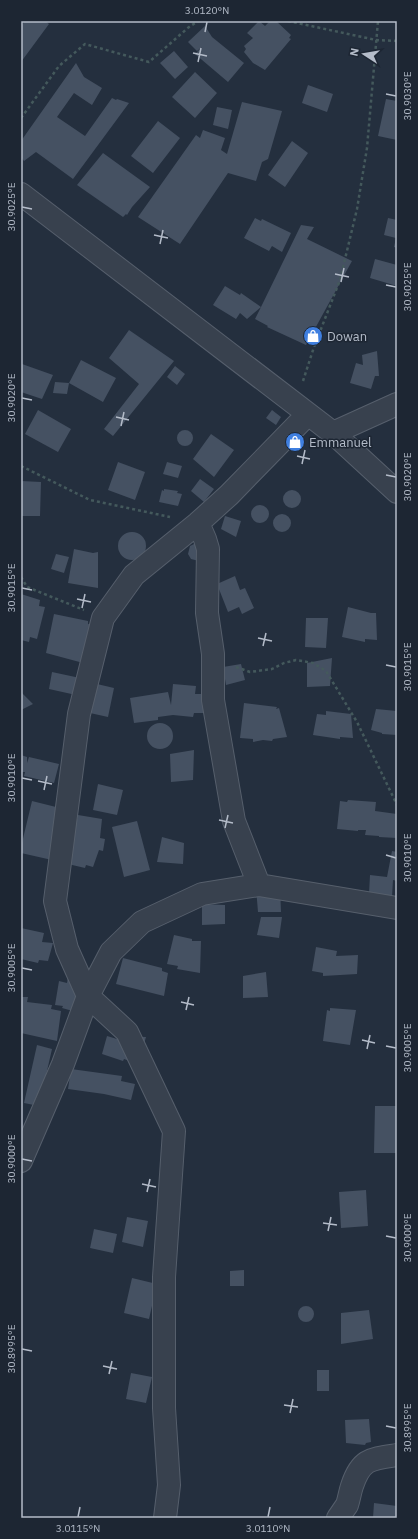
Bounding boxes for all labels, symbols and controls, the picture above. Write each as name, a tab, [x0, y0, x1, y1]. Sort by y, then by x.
text: 3.0120°N	[185, 4, 229, 17]
north arrow	[344, 34, 384, 74]
text: N	[347, 47, 362, 57]
text: 30.9030°E	[401, 71, 414, 121]
text: 30.9025°E	[5, 182, 18, 232]
text: 30.9025°E	[401, 262, 414, 312]
shop icon: Dowan	[302, 325, 324, 347]
place label: Dowan	[327, 328, 367, 345]
text: 30.9020°E	[5, 373, 18, 423]
shop icon: Emmanuel	[284, 431, 306, 453]
place label: Emmanuel	[309, 434, 372, 451]
text: 30.9020°E	[401, 452, 414, 502]
text: 30.9015°E	[5, 563, 18, 613]
text: 30.9015°E	[401, 642, 414, 692]
text: 30.9010°E	[5, 753, 18, 803]
text: 30.9010°E	[401, 833, 414, 883]
text: 30.9005°E	[5, 943, 18, 993]
text: 30.9005°E	[401, 1023, 414, 1073]
text: 30.9000°E	[5, 1134, 18, 1184]
text: 30.9000°E	[401, 1213, 414, 1263]
text: 30.8995°E	[5, 1324, 18, 1374]
text: 30.8995°E	[401, 1403, 414, 1453]
text: 3.0115°N	[56, 1522, 100, 1535]
text: 3.0110°N	[246, 1522, 290, 1535]

